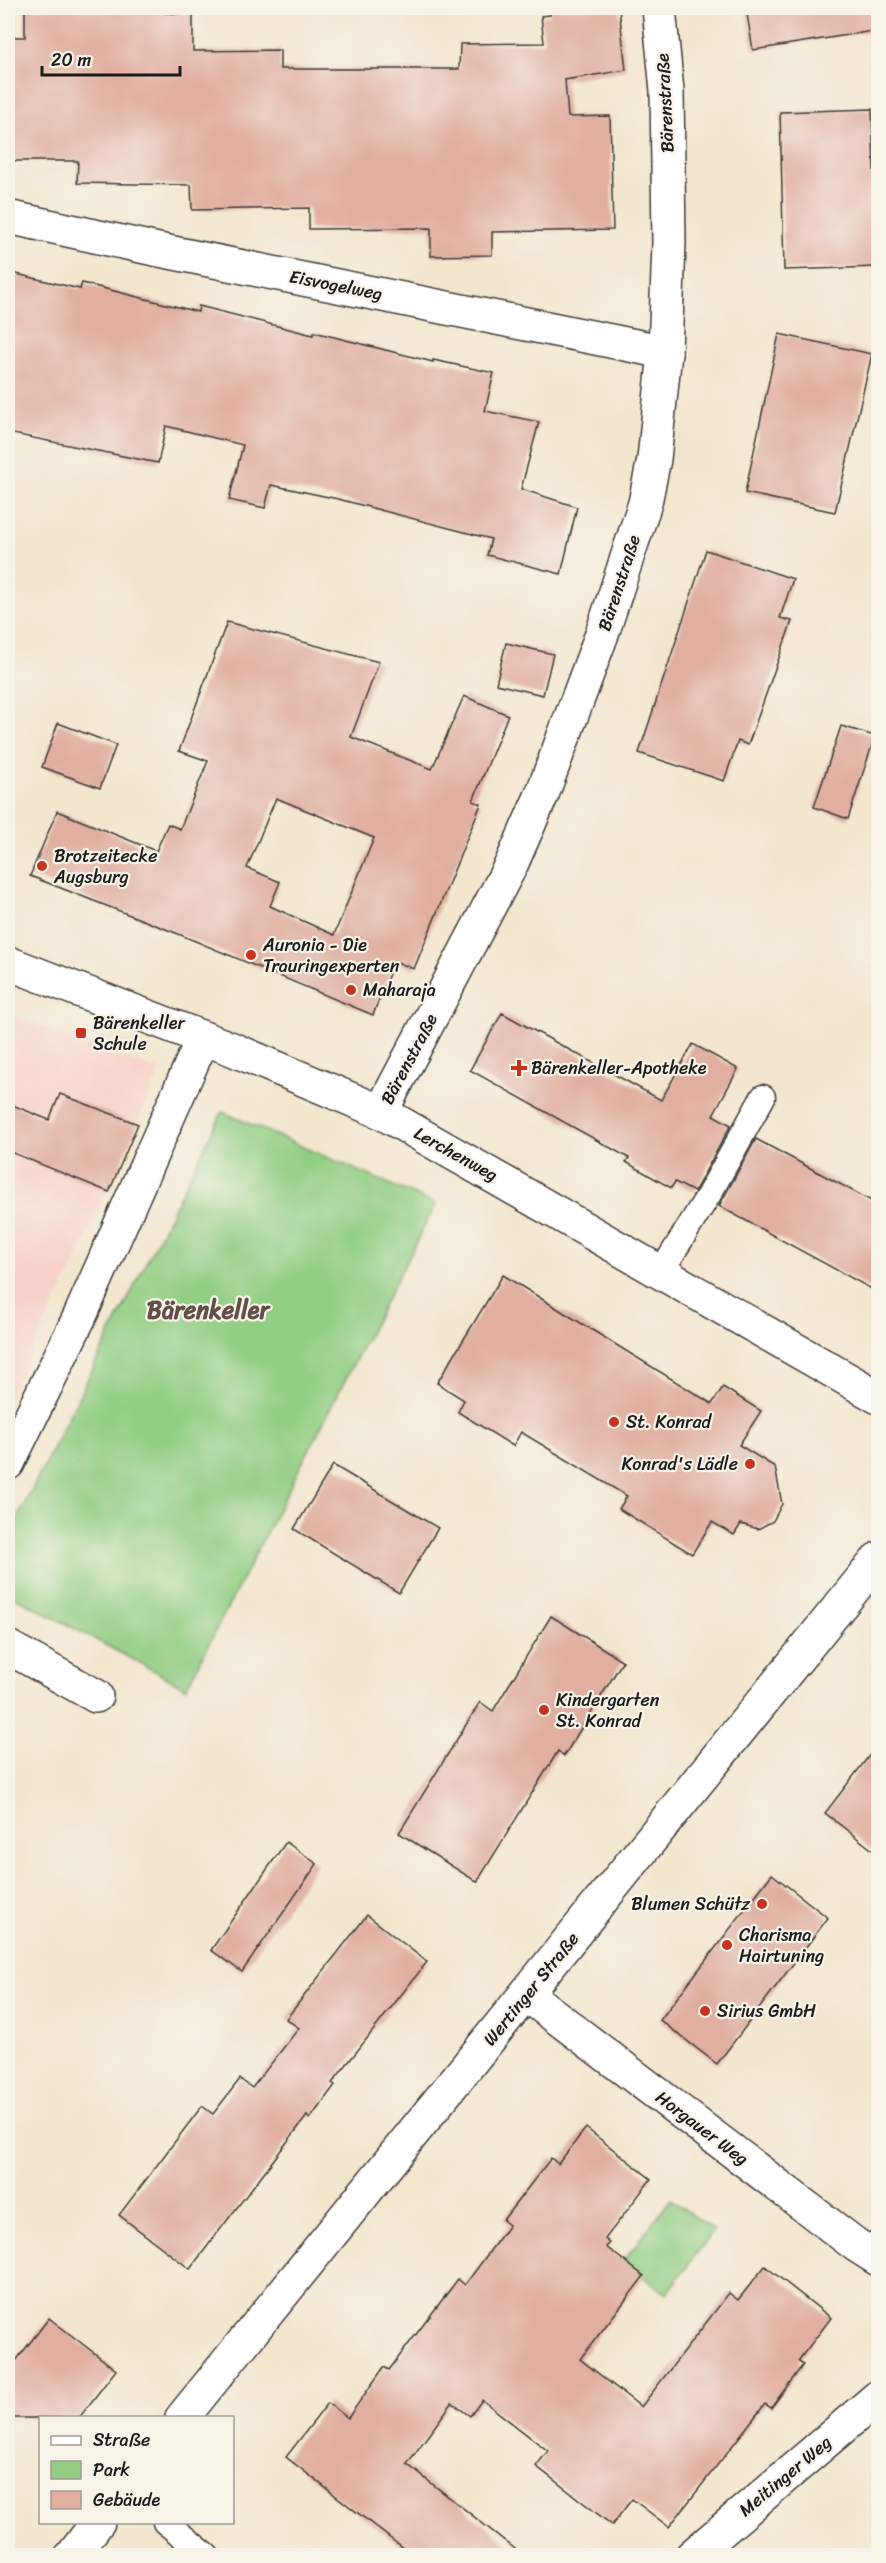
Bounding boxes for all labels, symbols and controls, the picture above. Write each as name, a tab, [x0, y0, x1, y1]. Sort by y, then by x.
scale bar	[42, 39, 180, 77]
text: 20 m	[51, 44, 91, 76]
street label: Bärenstraße	[646, 52, 684, 154]
street label: Eisvogelweg	[287, 260, 385, 310]
street label: Bärenstraße	[588, 530, 650, 635]
place label: Brotzeitecke Augsburg	[53, 840, 157, 893]
marker: Brotzeitecke Augsburg	[35, 859, 49, 873]
place label: Auronia - Die Trauringexperten	[262, 929, 400, 982]
marker: Auronia - Die Trauringexperten	[244, 948, 258, 962]
place label: Maharaja	[363, 974, 436, 1006]
marker: Maharaja	[344, 983, 358, 997]
place label: Bärenkeller Schule	[93, 1007, 186, 1060]
street label: Bärenstraße	[372, 1007, 447, 1110]
marker: Bärenkeller Schule	[74, 1026, 88, 1040]
place label: Bärenkeller-Apotheke	[531, 1052, 707, 1084]
marker: Bärenkeller-Apotheke	[512, 1061, 526, 1075]
street label: Lerchenweg	[408, 1118, 504, 1190]
district label: Bärenkeller	[147, 1289, 271, 1331]
place label: St. Konrad	[626, 1406, 712, 1438]
marker: St. Konrad	[607, 1415, 621, 1429]
place label: Konrad's Lädle	[621, 1448, 738, 1480]
marker: Konrad's Lädle	[743, 1457, 757, 1471]
place label: Kindergarten St. Konrad	[556, 1684, 660, 1737]
marker: Kindergarten St. Konrad	[537, 1703, 551, 1717]
place label: Blumen Schütz	[631, 1888, 750, 1920]
marker: Blumen Schütz	[755, 1897, 769, 1911]
place label: Charisma Hairtuning	[739, 1919, 824, 1972]
street label: Wertinger Straße	[475, 1925, 587, 2053]
marker: Charisma Hairtuning	[720, 1938, 734, 1952]
place label: Sirius GmbH	[717, 1995, 816, 2027]
marker: Sirius GmbH	[698, 2004, 712, 2018]
street label: Horgauer Weg	[648, 2082, 756, 2174]
legend	[39, 2416, 234, 2524]
text: Straße	[93, 2424, 150, 2456]
street label: Meitinger Weg	[731, 2427, 839, 2525]
text: Park	[93, 2454, 130, 2486]
text: Gebäude	[93, 2484, 161, 2516]

